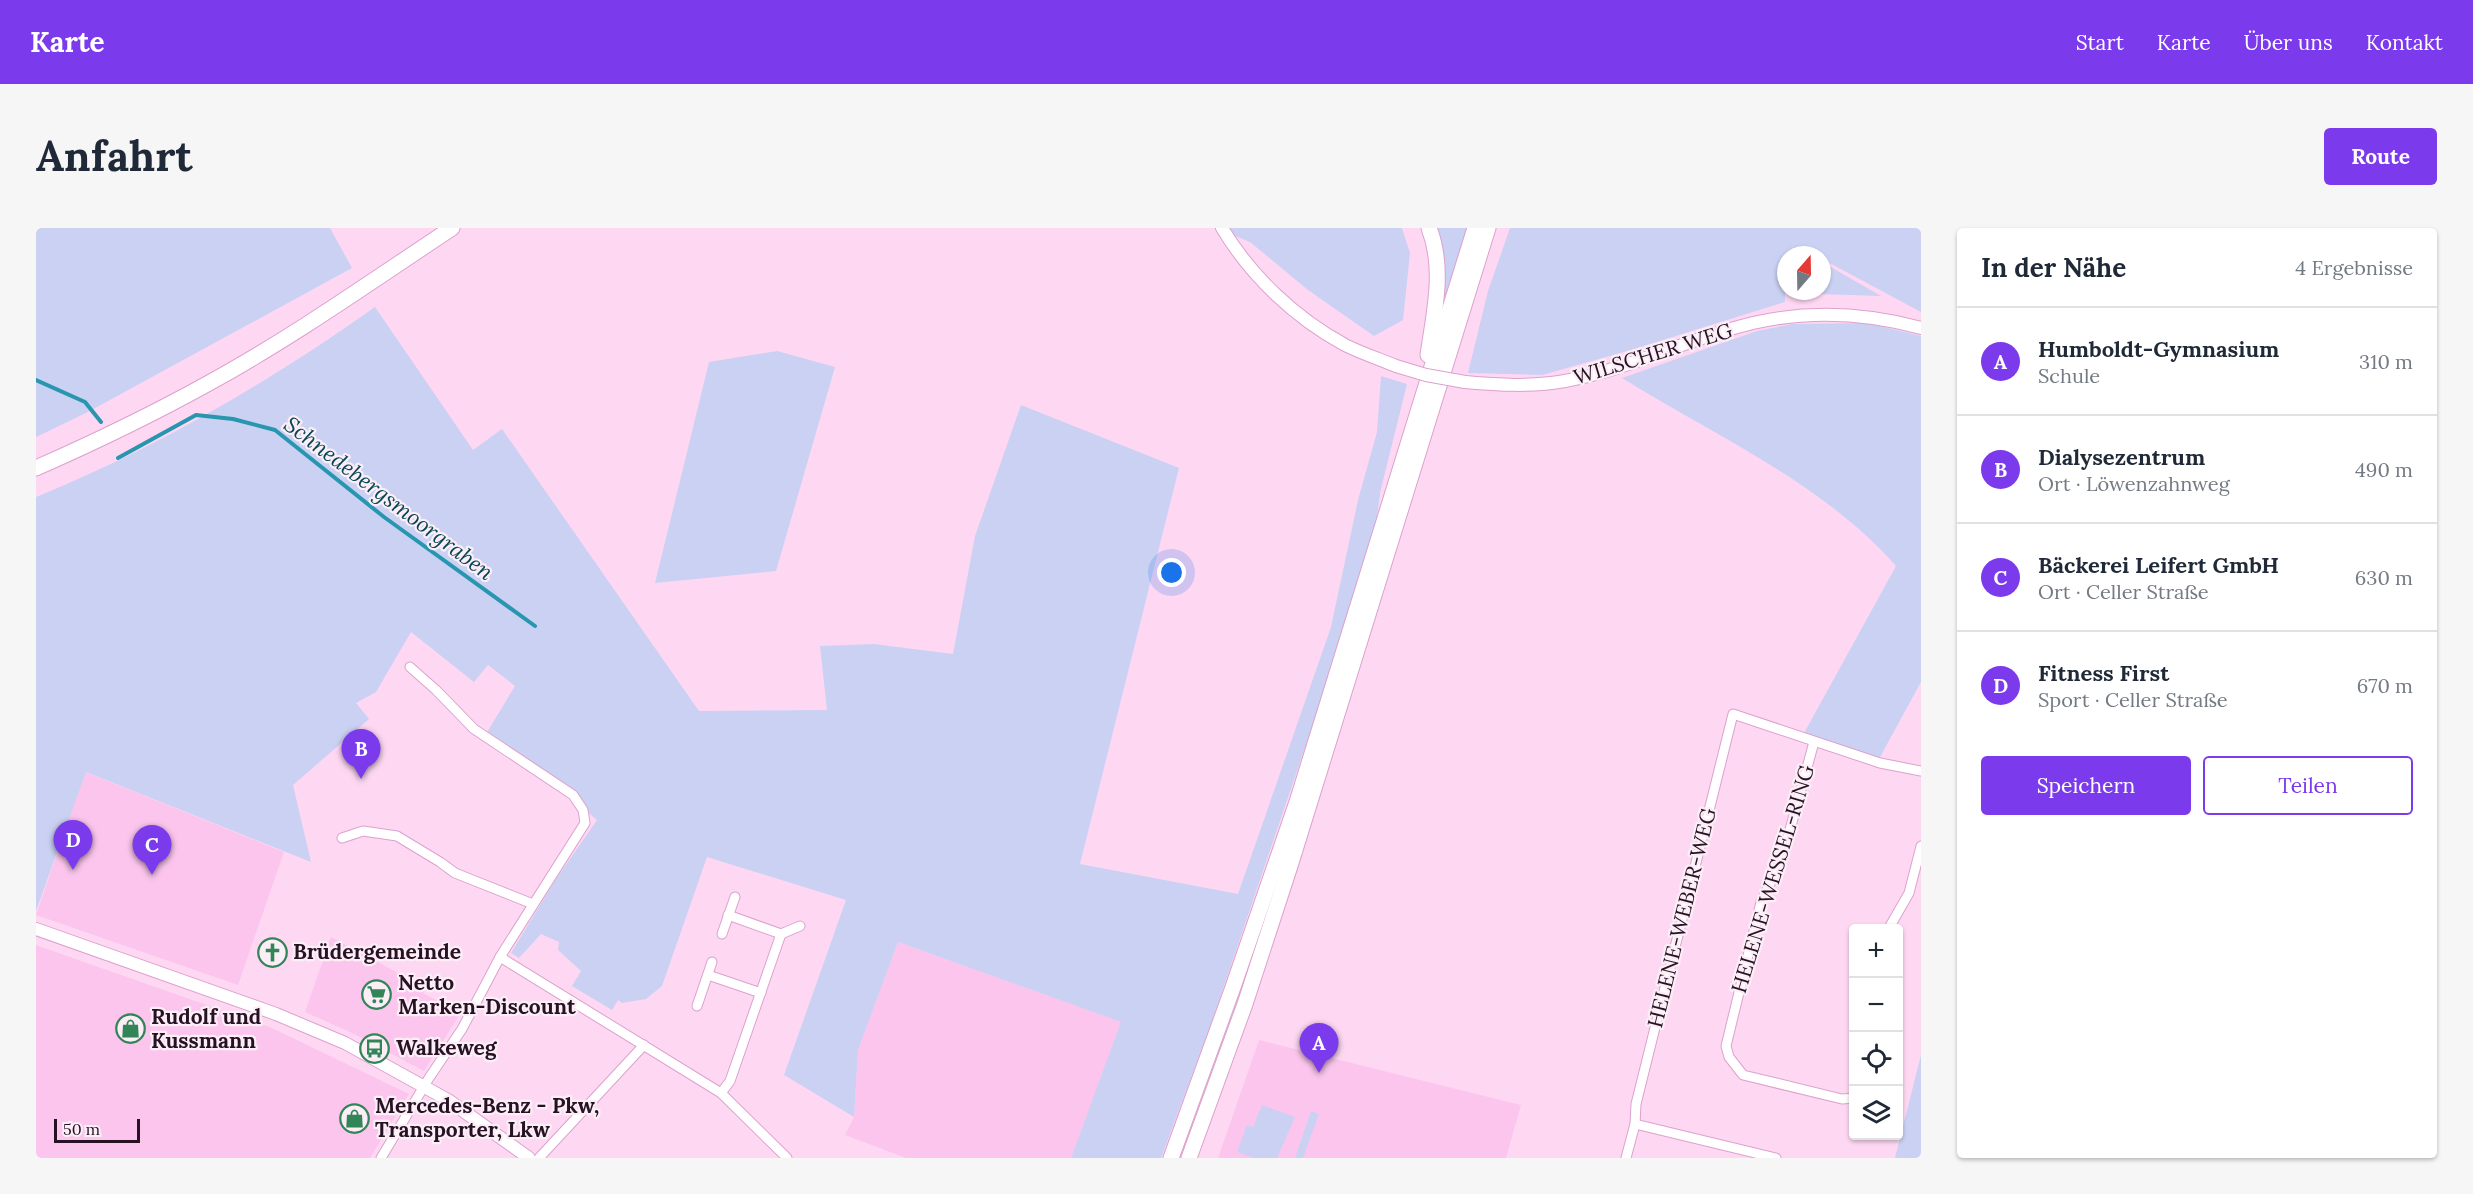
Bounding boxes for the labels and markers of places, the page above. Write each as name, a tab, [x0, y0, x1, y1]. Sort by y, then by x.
pin: B	[342, 730, 380, 779]
pin: D	[54, 820, 93, 870]
pin: C	[132, 826, 172, 875]
church icon: Brüdergemeinde	[256, 936, 288, 968]
place label: Brüdergemeinde	[293, 938, 461, 965]
place label: Netto Marken-Discount	[398, 969, 576, 1020]
supermarket icon: Netto Marken-Discount	[361, 979, 393, 1011]
place label: Rudolf und Kussmann	[151, 1003, 261, 1054]
shop icon: Rudolf und Kussmann	[114, 1013, 146, 1045]
pin: A	[1300, 1024, 1338, 1073]
bus stop icon: Walkeweg	[359, 1032, 391, 1064]
place label: Walkeweg	[396, 1034, 498, 1061]
place label: Mercedes-Benz - Pkw, Transporter, Lkw	[375, 1092, 599, 1143]
shop icon: Mercedes-Benz - Pkw, Transporter, Lkw	[338, 1102, 370, 1134]

